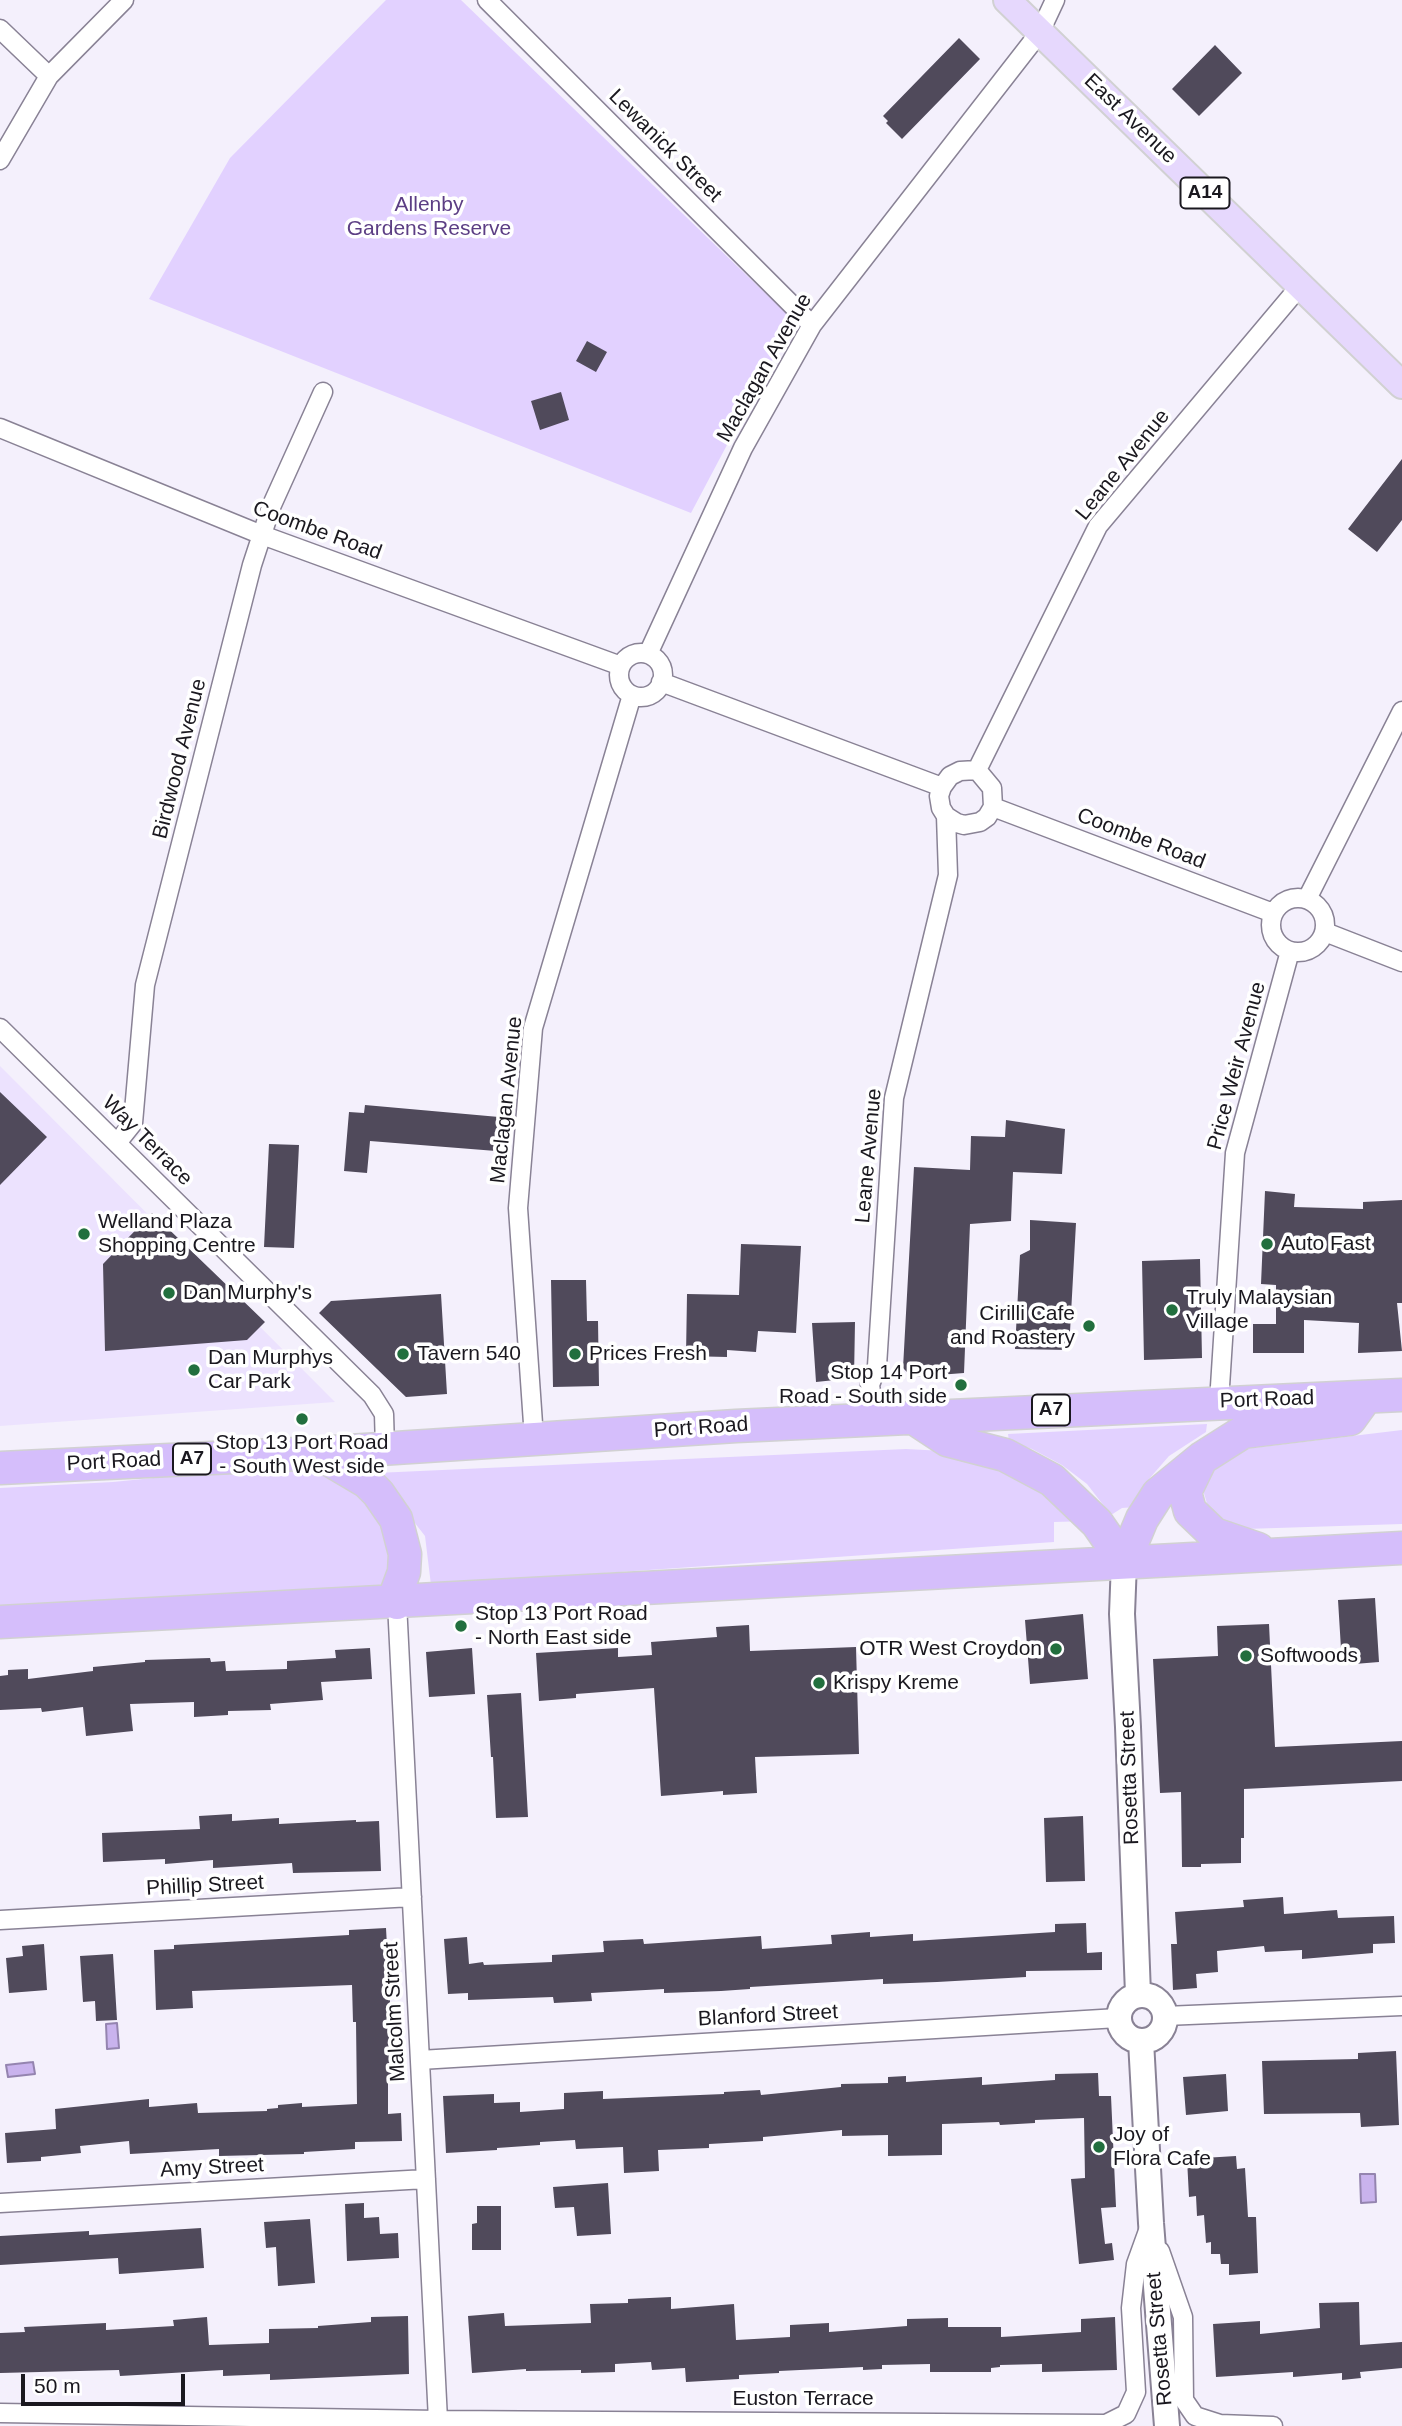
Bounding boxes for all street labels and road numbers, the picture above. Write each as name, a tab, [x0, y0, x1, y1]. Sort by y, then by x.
street label: East Avenue	[1079, 69, 1181, 169]
street label: Lewanick Street	[603, 84, 727, 208]
road number: A14	[1180, 178, 1230, 209]
street label: Maclagan Avenue	[712, 289, 818, 447]
street label: Leane Avenue	[1071, 405, 1175, 525]
street label: Coombe Road	[249, 496, 385, 566]
street label: Birdwood Avenue	[148, 676, 212, 842]
street label: Coombe Road	[1073, 803, 1209, 875]
street label: Price Weir Avenue	[1202, 979, 1272, 1153]
street label: Maclagan Avenue	[486, 1015, 528, 1185]
street label: Leane Avenue	[851, 1088, 887, 1224]
street label: Way Terrace	[97, 1091, 197, 1191]
street label: Port Road	[1219, 1386, 1315, 1414]
road number: A7	[1032, 1394, 1070, 1426]
street label: Port Road	[653, 1412, 749, 1444]
road number: A7	[173, 1443, 211, 1474]
street label: Port Road	[66, 1447, 162, 1477]
street label: Rosetta Street	[1115, 1710, 1145, 1846]
street label: Phillip Street	[145, 1870, 265, 1902]
street label: Malcolm Street	[379, 1941, 411, 2083]
street label: Blanford Street	[697, 2000, 839, 2032]
street label: Amy Street	[159, 2153, 265, 2183]
street label: Rosetta Street	[1142, 2271, 1178, 2407]
street label: Euston Terrace	[732, 2386, 874, 2412]

